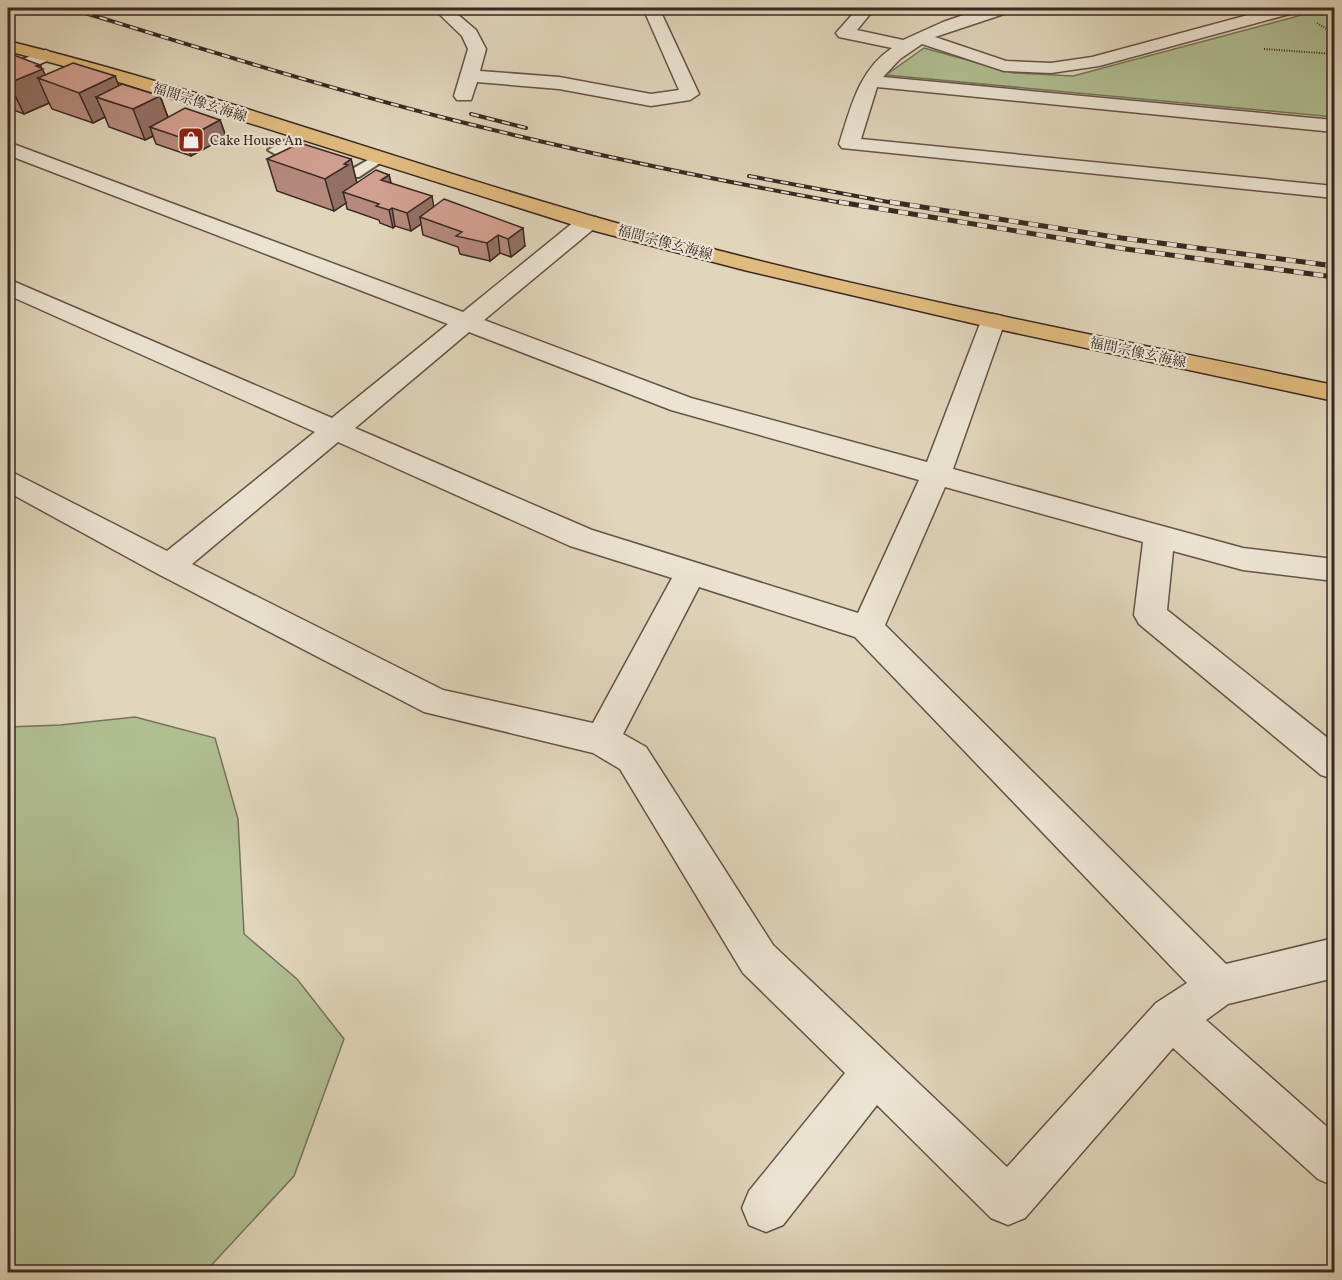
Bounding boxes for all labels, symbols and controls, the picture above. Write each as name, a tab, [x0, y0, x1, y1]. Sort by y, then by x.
street label: 福間宗像玄海線	[150, 79, 249, 128]
shop icon: Cake House An	[176, 125, 206, 155]
place label: Cake House An	[210, 132, 303, 151]
street label: 福間宗像玄海線	[615, 222, 714, 265]
street label: 福間宗像玄海線	[1088, 334, 1188, 373]

